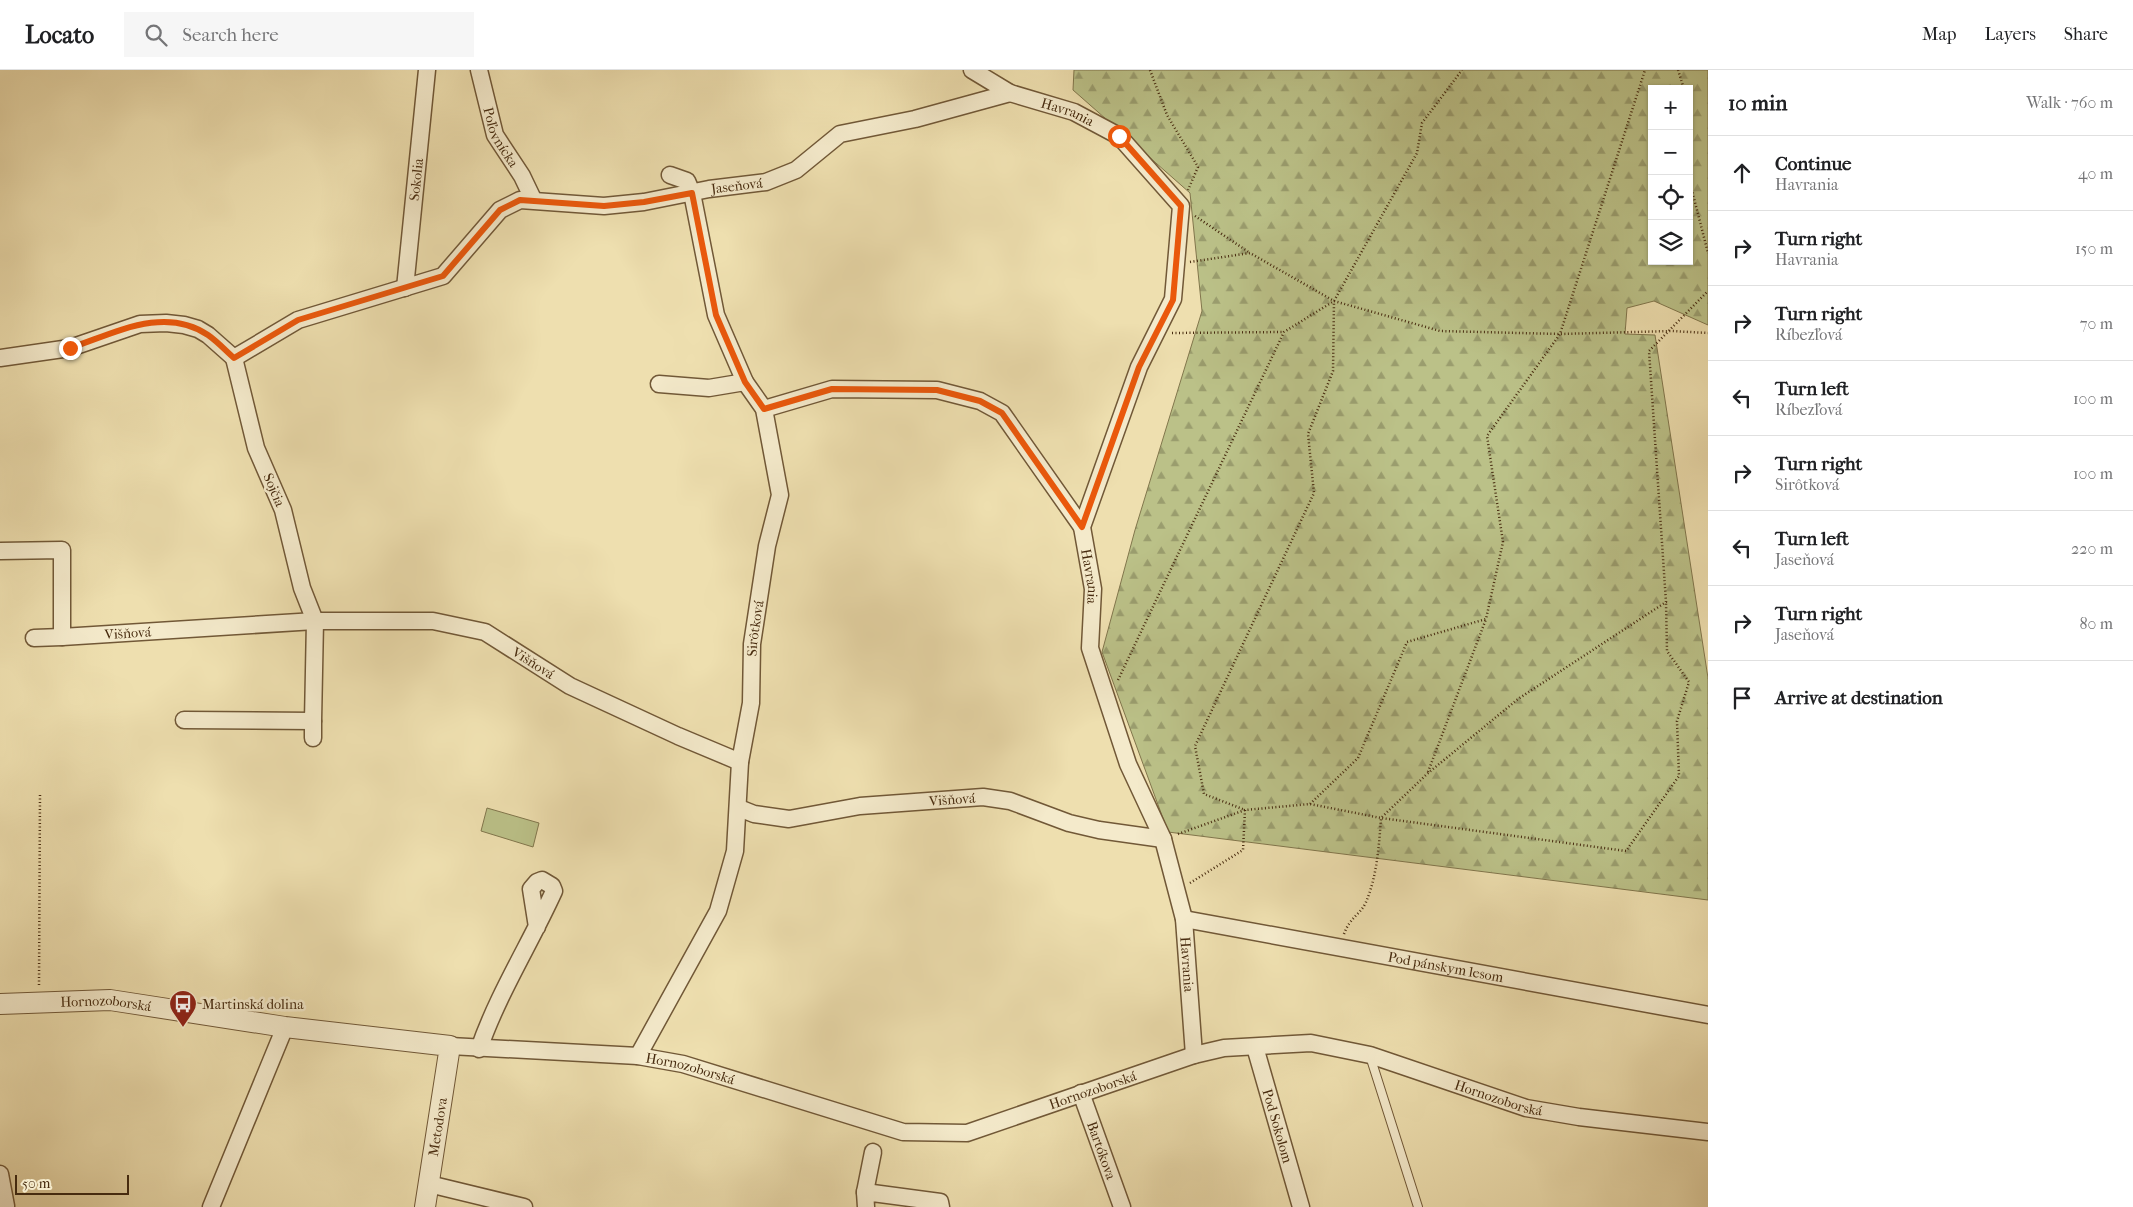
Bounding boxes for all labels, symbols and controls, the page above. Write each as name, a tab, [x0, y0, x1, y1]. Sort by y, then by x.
search box	[124, 12, 474, 57]
text: Locato	[25, 21, 94, 49]
icon: search	[142, 21, 170, 49]
text: Search here	[182, 24, 279, 46]
text: Map	[1922, 24, 1956, 45]
text: Layers	[1984, 24, 2036, 45]
text: Share	[2064, 24, 2108, 45]
map controls	[1648, 85, 1693, 265]
button: +	[1648, 85, 1693, 130]
text: 10 min	[1728, 91, 1787, 115]
text: Walk · 760 m	[2026, 93, 2113, 112]
street label: Havrania	[1039, 94, 1098, 130]
street label: Poľovnícka	[480, 105, 523, 171]
route start	[1108, 125, 1131, 148]
button: −	[1648, 130, 1693, 175]
text: Continue	[1775, 153, 1851, 175]
street label: Sokolia	[405, 157, 427, 202]
icon: ahead	[1728, 159, 1756, 187]
text: 40 m	[2078, 164, 2113, 183]
street label: Jaseňová	[709, 174, 764, 197]
button: locate	[1648, 175, 1693, 220]
text: Havrania	[1775, 175, 1838, 194]
button: layers	[1648, 220, 1693, 265]
text: Turn right	[1775, 228, 1862, 250]
icon: right	[1728, 234, 1756, 262]
text: 150 m	[2075, 239, 2113, 258]
text: Havrania	[1775, 250, 1838, 269]
text: Turn right	[1775, 303, 1862, 325]
icon: right	[1728, 309, 1756, 337]
text: 70 m	[2080, 314, 2113, 333]
text: Ríbezľová	[1775, 325, 1842, 344]
route end	[59, 337, 82, 360]
text: Turn left	[1775, 378, 1849, 400]
icon: left	[1728, 384, 1756, 412]
text: 100 m	[2073, 389, 2113, 408]
text: Ríbezľová	[1775, 400, 1842, 419]
text: Turn right	[1775, 453, 1862, 475]
icon: right	[1728, 459, 1756, 487]
text: 100 m	[2073, 464, 2113, 483]
street label: Sojčia	[259, 471, 289, 510]
text: Sirôtková	[1775, 475, 1839, 494]
text: Turn left	[1775, 528, 1849, 550]
icon: left	[1728, 534, 1756, 562]
text: 220 m	[2071, 539, 2113, 558]
street label: Havrania	[1078, 547, 1102, 605]
text: Jaseňová	[1775, 550, 1834, 569]
street label: Sirôtková	[743, 599, 767, 657]
text: Turn right	[1775, 603, 1862, 625]
icon: right	[1728, 609, 1756, 637]
text: 80 m	[2079, 614, 2113, 633]
street label: Višňová	[103, 623, 152, 643]
text: Jaseňová	[1775, 625, 1834, 644]
street label: Višňová	[508, 643, 558, 683]
icon: arrive	[1728, 684, 1756, 712]
text: Arrive at destination	[1775, 687, 1943, 709]
street label: Višňová	[927, 789, 976, 810]
street label: Havrania	[1177, 936, 1198, 993]
street label: Pod pánskym lesom	[1387, 948, 1505, 986]
bus stop icon: Martinská dolina	[168, 989, 198, 1028]
street label: Hornozoborská	[60, 991, 153, 1015]
place label: Martinská dolina	[202, 996, 304, 1013]
street label: Hornozoborská	[644, 1049, 737, 1088]
street label: Hornozoborská	[1047, 1067, 1139, 1113]
street label: Hornozoborská	[1452, 1076, 1544, 1119]
street label: Pod Sokolom	[1259, 1087, 1297, 1165]
street label: Metodova	[425, 1096, 451, 1158]
street label: Bartókova	[1083, 1119, 1120, 1182]
scale bar	[15, 1172, 129, 1195]
text: 50 m	[22, 1175, 50, 1192]

